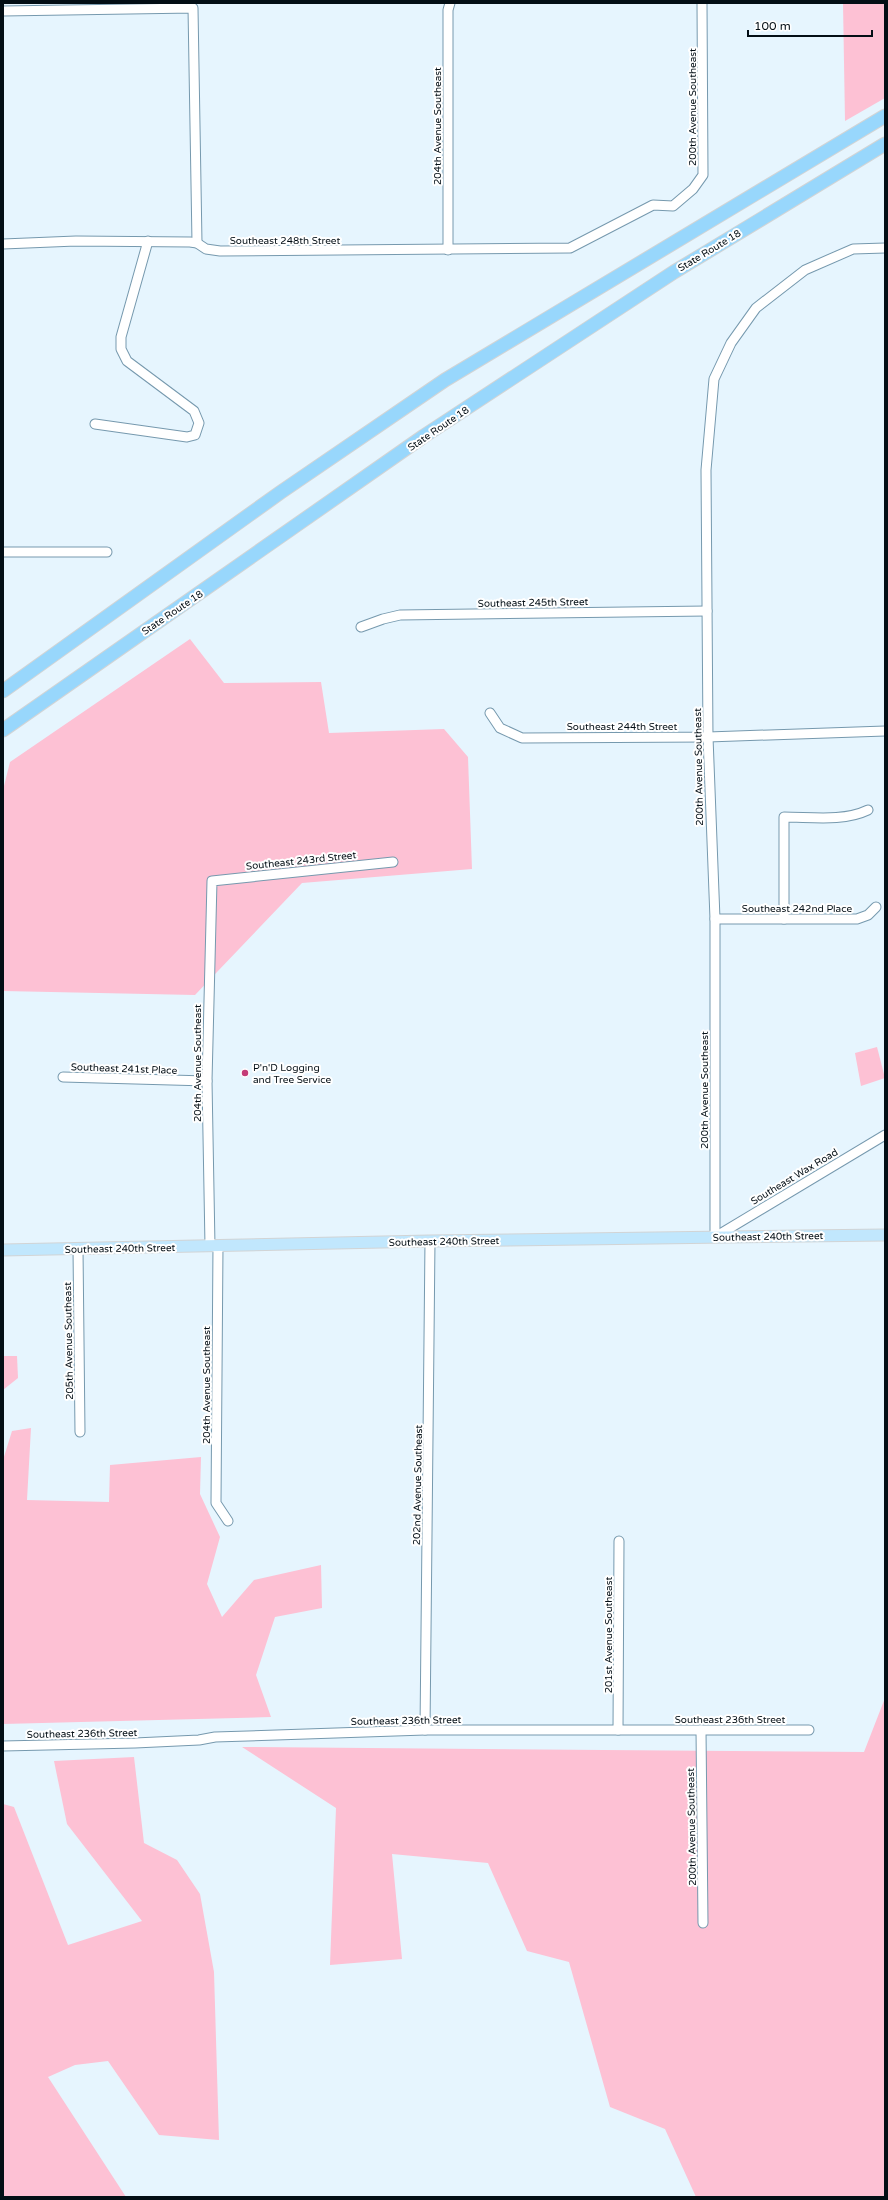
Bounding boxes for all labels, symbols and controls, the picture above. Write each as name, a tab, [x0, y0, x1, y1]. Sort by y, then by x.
scale bar	[748, 12, 872, 38]
text: 100 m	[754, 19, 791, 33]
street label: 200th Avenue Southeast	[687, 48, 699, 166]
street label: 204th Avenue Southeast	[432, 67, 444, 185]
street label: State Route 18	[676, 227, 743, 274]
street label: Southeast 248th Street	[230, 235, 340, 247]
street label: State Route 18	[406, 404, 471, 454]
street label: State Route 18	[140, 588, 205, 638]
street label: Southeast 245th Street	[478, 596, 589, 610]
street label: 200th Avenue Southeast	[692, 708, 706, 826]
street label: Southeast 244th Street	[567, 721, 677, 733]
street label: Southeast 243rd Street	[245, 849, 357, 873]
street label: Southeast 242nd Place	[742, 903, 852, 915]
street label: 204th Avenue Southeast	[192, 1004, 204, 1122]
street label: 200th Avenue Southeast	[699, 1031, 711, 1149]
street label: Southeast 241st Place	[71, 1061, 178, 1077]
place label: P'n'D Logging and Tree Service	[253, 1062, 331, 1086]
marker: P'n'D Logging and Tree Service	[240, 1068, 250, 1078]
street label: Southeast Wax Road	[749, 1146, 840, 1208]
street label: Southeast 240th Street	[713, 1230, 824, 1244]
street label: Southeast 240th Street	[389, 1235, 500, 1249]
street label: Southeast 240th Street	[65, 1242, 176, 1256]
street label: 205th Avenue Southeast	[62, 1282, 76, 1400]
street label: 204th Avenue Southeast	[201, 1326, 213, 1444]
street label: 202nd Avenue Southeast	[411, 1425, 425, 1545]
street label: 201st Avenue Southeast	[603, 1577, 615, 1693]
street label: Southeast 236th Street	[351, 1714, 462, 1728]
street label: Southeast 236th Street	[675, 1714, 785, 1726]
street label: Southeast 236th Street	[27, 1727, 138, 1741]
street label: 200th Avenue Southeast	[685, 1768, 699, 1886]

